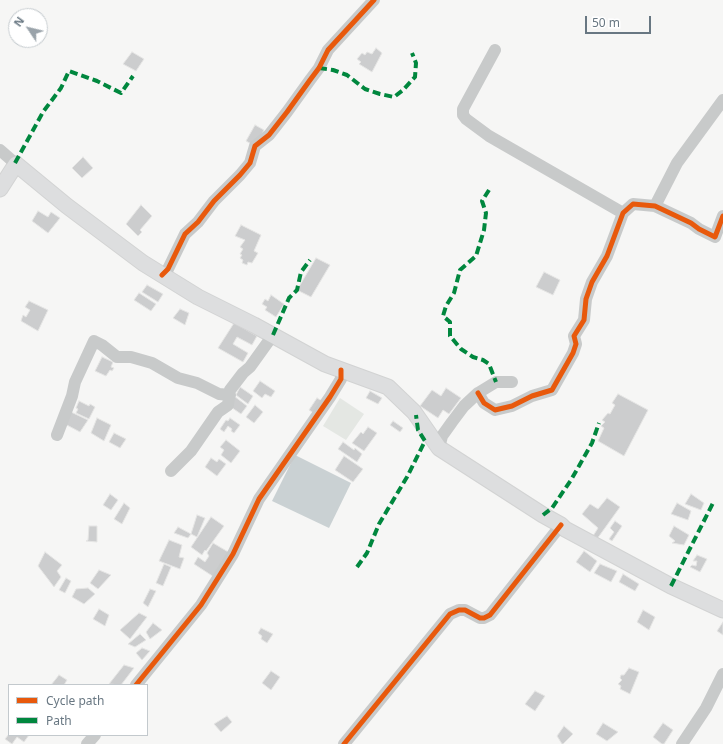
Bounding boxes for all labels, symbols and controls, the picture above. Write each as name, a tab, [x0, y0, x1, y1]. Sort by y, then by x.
north arrow	[8, 8, 48, 48]
scale bar	[587, 8, 653, 34]
text: N	[10, 13, 27, 29]
text: 50 m	[592, 14, 620, 31]
legend	[8, 684, 148, 736]
text: Cycle path	[46, 692, 104, 709]
text: Path	[46, 712, 72, 729]

